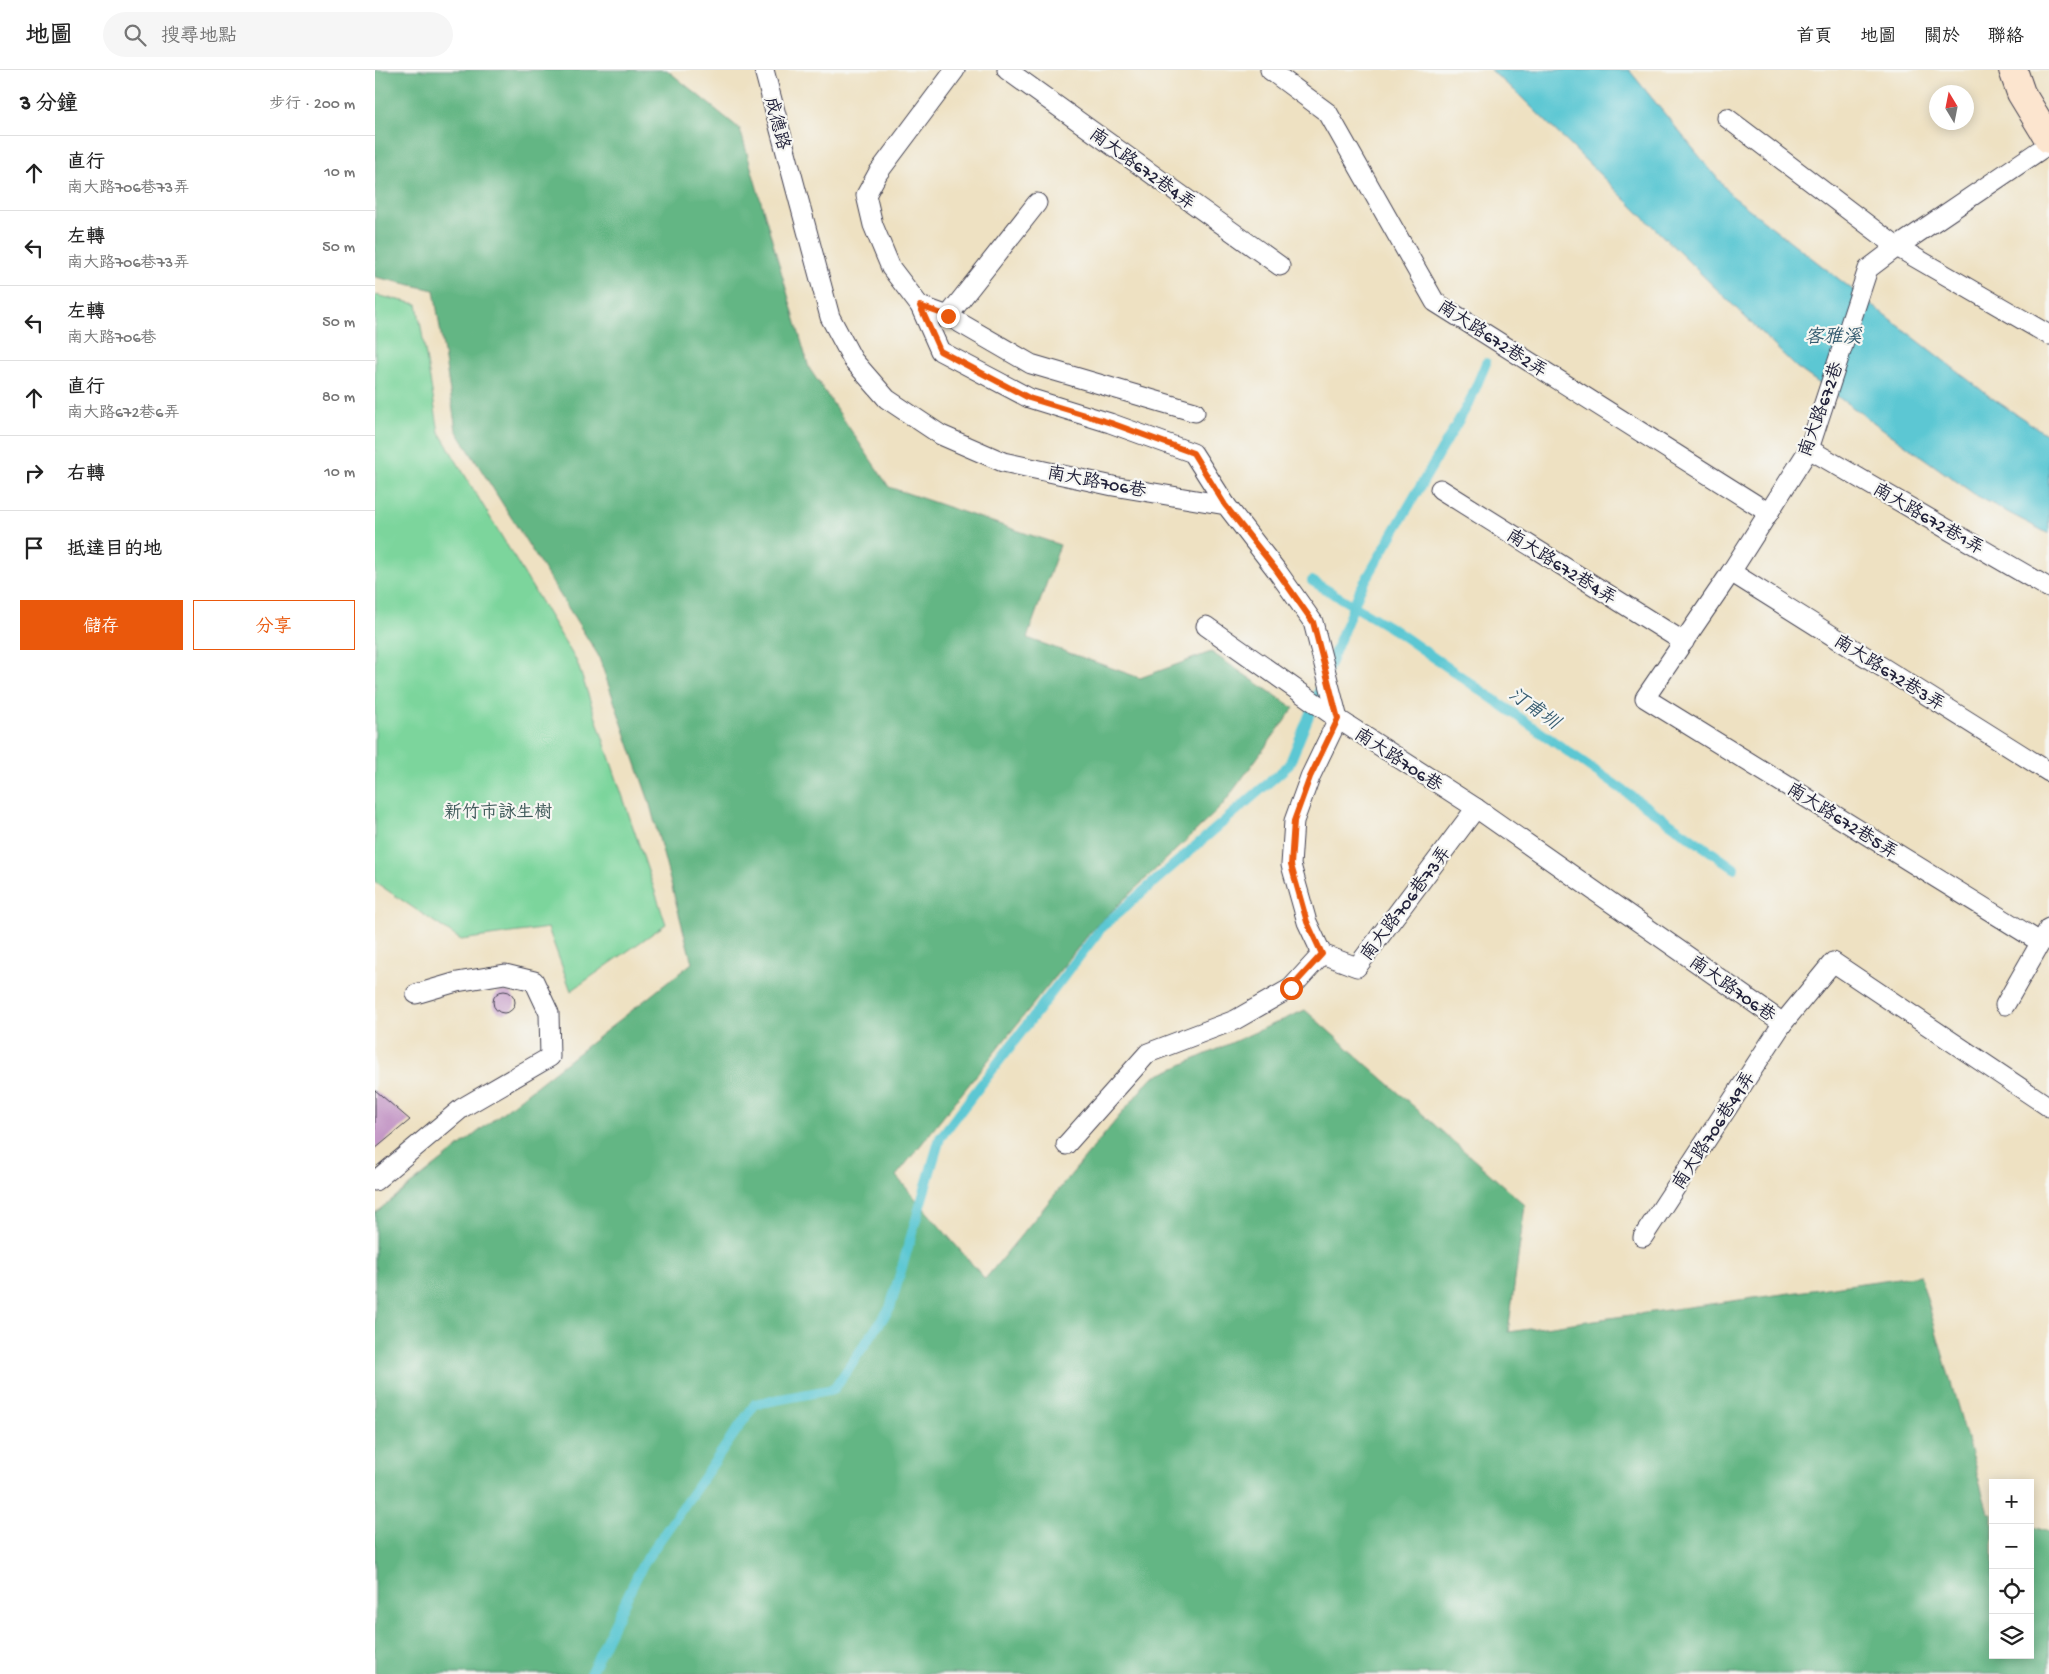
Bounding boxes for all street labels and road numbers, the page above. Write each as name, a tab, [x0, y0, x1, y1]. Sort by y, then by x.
street label: 成德路	[758, 95, 794, 152]
street label: 南大路672巷4弄	[1084, 124, 1199, 215]
street label: 南大路672巷2弄	[1433, 296, 1551, 383]
street label: 南大路672巷	[1795, 359, 1849, 460]
street label: 南大路706巷	[1045, 463, 1148, 503]
street label: 南大路672巷1弄	[1869, 479, 1987, 560]
street label: 南大路672巷4弄	[1502, 525, 1620, 610]
street label: 南大路672巷3弄	[1829, 631, 1948, 717]
street label: 南大路706巷	[1350, 724, 1446, 797]
street label: 南大路672巷5弄	[1782, 779, 1902, 865]
street label: 南大路706巷73弄	[1356, 843, 1457, 966]
street label: 南大路706巷	[1684, 952, 1779, 1028]
street label: 南大路706巷49弄	[1668, 1068, 1761, 1194]

